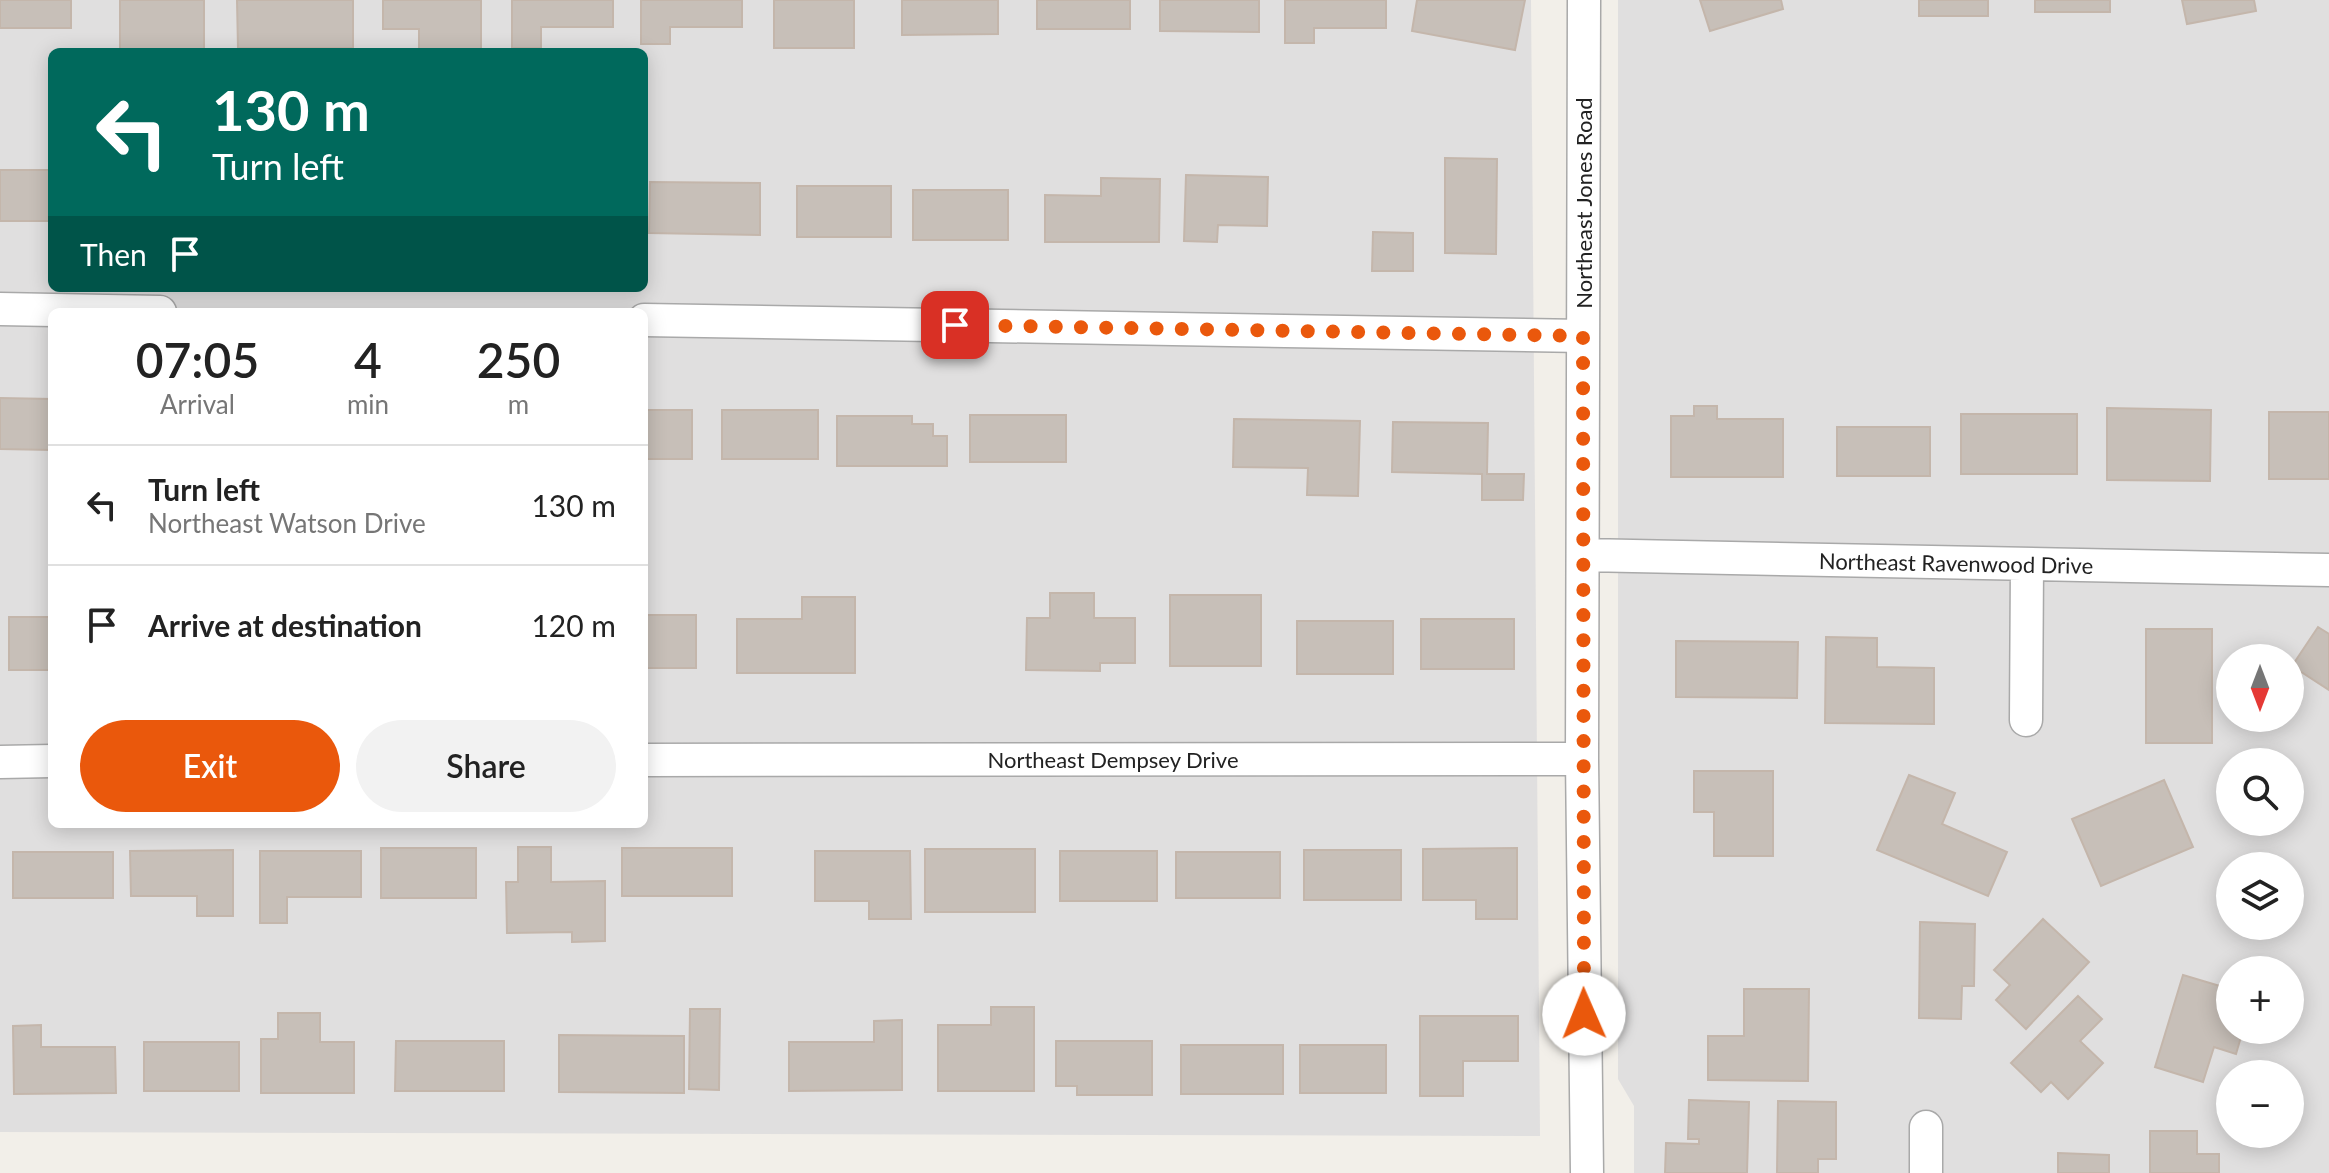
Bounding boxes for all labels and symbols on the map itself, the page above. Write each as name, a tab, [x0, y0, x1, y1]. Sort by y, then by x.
street label: Northeast Jones Road	[1570, 97, 1597, 309]
pin	[921, 291, 989, 359]
street label: Northeast Ravenwood Drive	[1819, 547, 2093, 579]
north arrow	[2216, 644, 2304, 732]
street label: Northeast Dempsey Drive	[987, 746, 1239, 773]
position arrow	[1542, 972, 1626, 1056]

